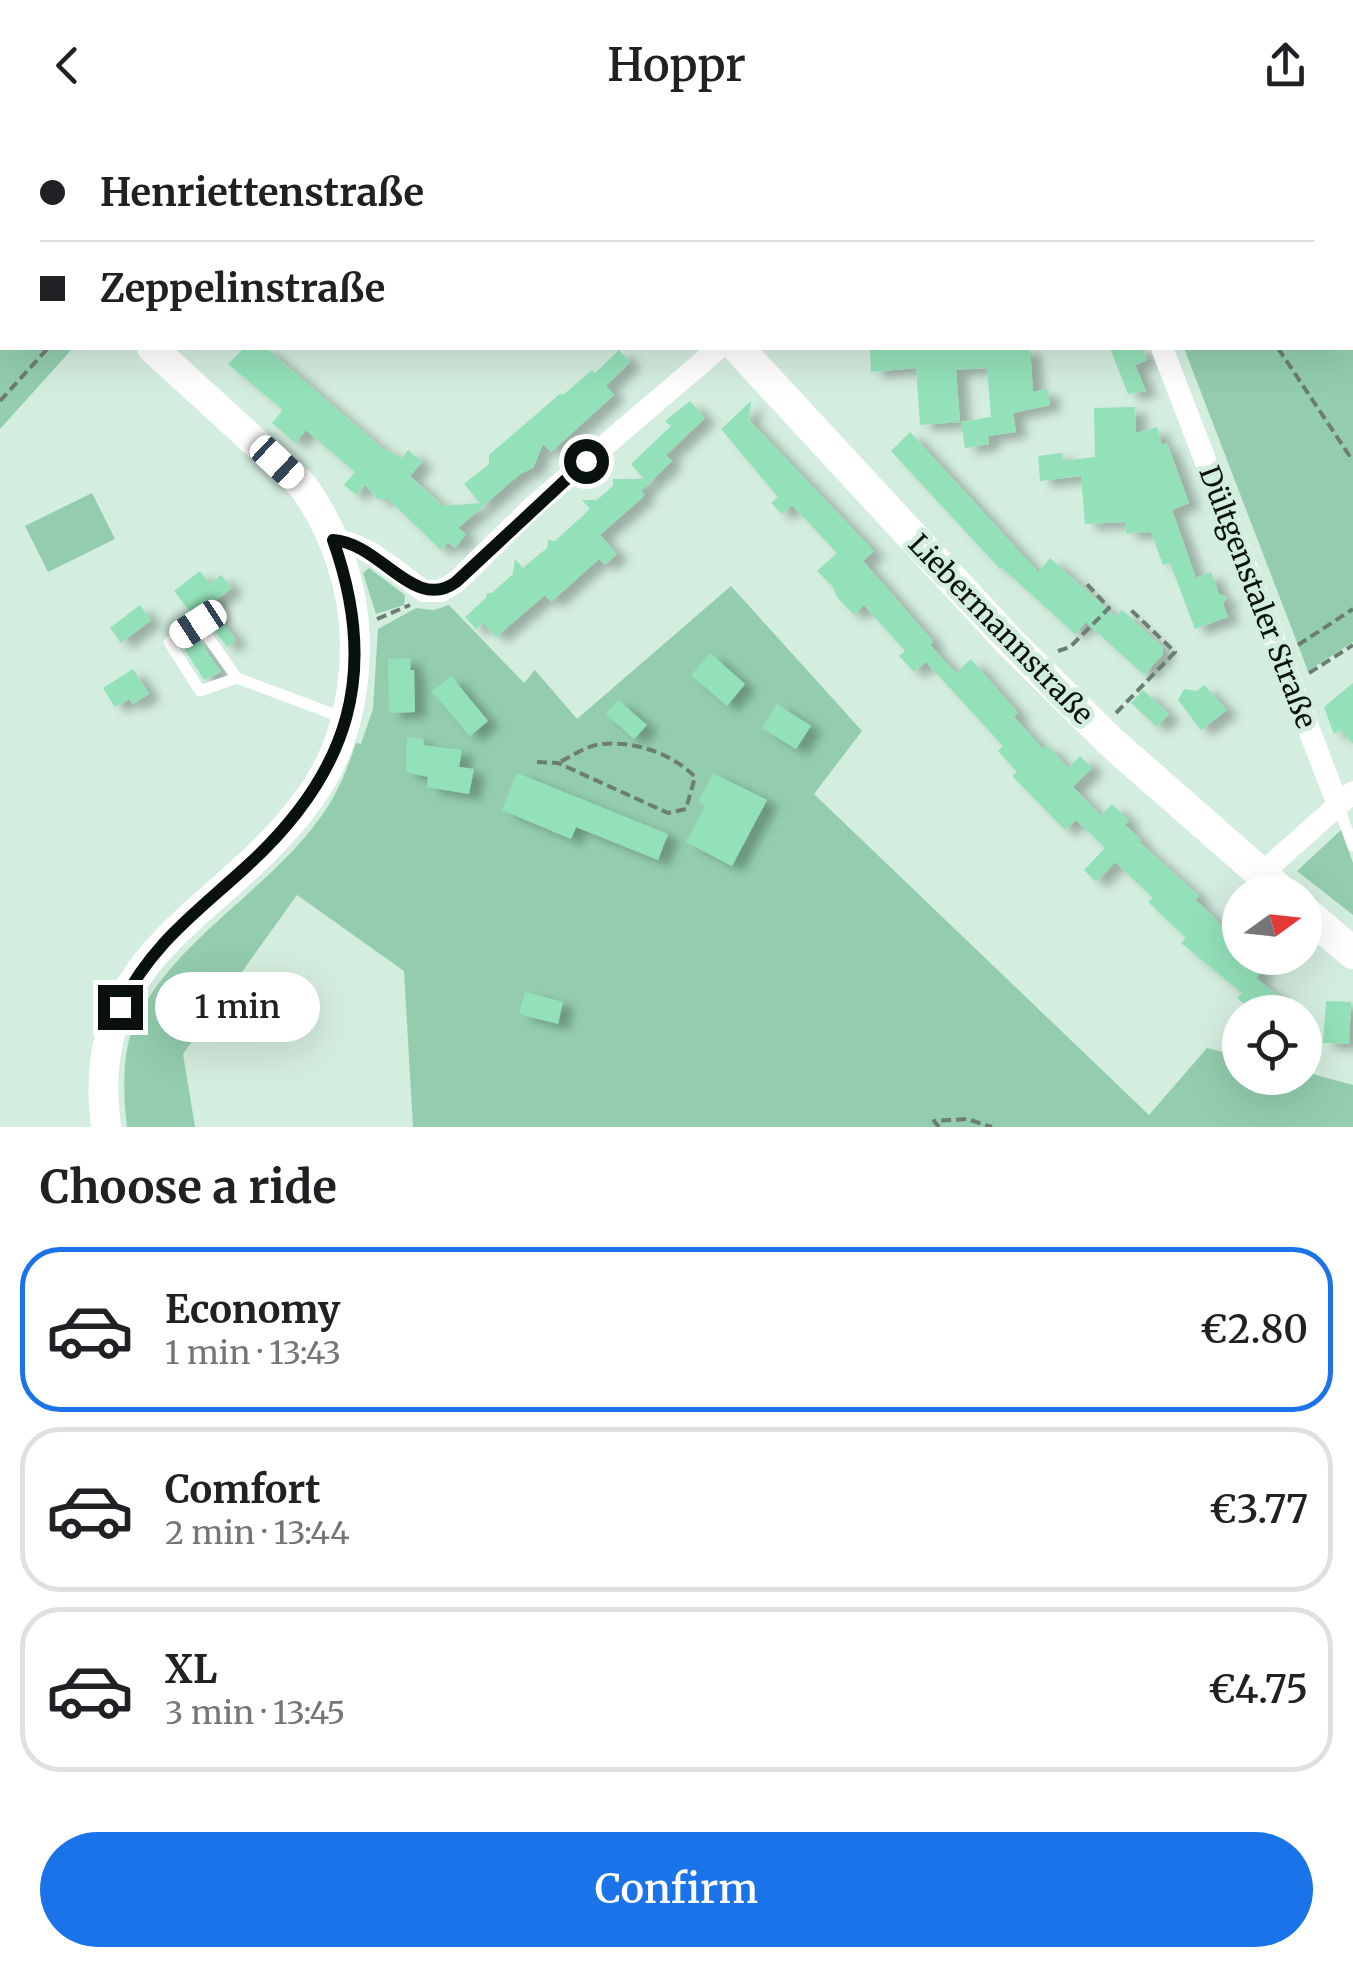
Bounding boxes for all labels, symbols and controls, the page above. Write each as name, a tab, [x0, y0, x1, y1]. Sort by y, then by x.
text: Hoppr	[607, 37, 746, 93]
icon: back	[40, 38, 95, 93]
icon: share	[1258, 38, 1313, 93]
text: Henriettenstraße	[100, 169, 424, 216]
text: Zeppelinstraße	[100, 265, 385, 312]
car	[245, 431, 309, 493]
route start	[564, 439, 609, 484]
street label: Dültgenstaler Straße	[1191, 461, 1325, 733]
street label: Liebermannstraße	[901, 526, 1101, 732]
car	[165, 595, 231, 653]
north arrow	[1222, 875, 1322, 975]
map controls	[1222, 875, 1322, 1095]
callout: 1 min	[155, 972, 320, 1042]
route end	[98, 985, 143, 1030]
text: 1 min	[194, 987, 281, 1027]
button: locate	[1222, 995, 1322, 1095]
text: Choose a ride	[40, 1159, 337, 1215]
icon: car	[45, 1285, 135, 1375]
text: Economy	[165, 1286, 340, 1333]
text: €2.80	[1200, 1306, 1308, 1353]
text: 1 min · 13:43	[165, 1333, 341, 1373]
icon: car	[45, 1465, 135, 1555]
text: Comfort	[165, 1466, 321, 1513]
text: €3.77	[1209, 1486, 1308, 1533]
text: 2 min · 13:44	[165, 1513, 350, 1553]
icon: car	[45, 1645, 135, 1735]
text: XL	[165, 1646, 217, 1693]
text: €4.75	[1208, 1666, 1308, 1713]
text: 3 min · 13:45	[165, 1693, 345, 1733]
button: Confirm	[40, 1832, 1313, 1947]

